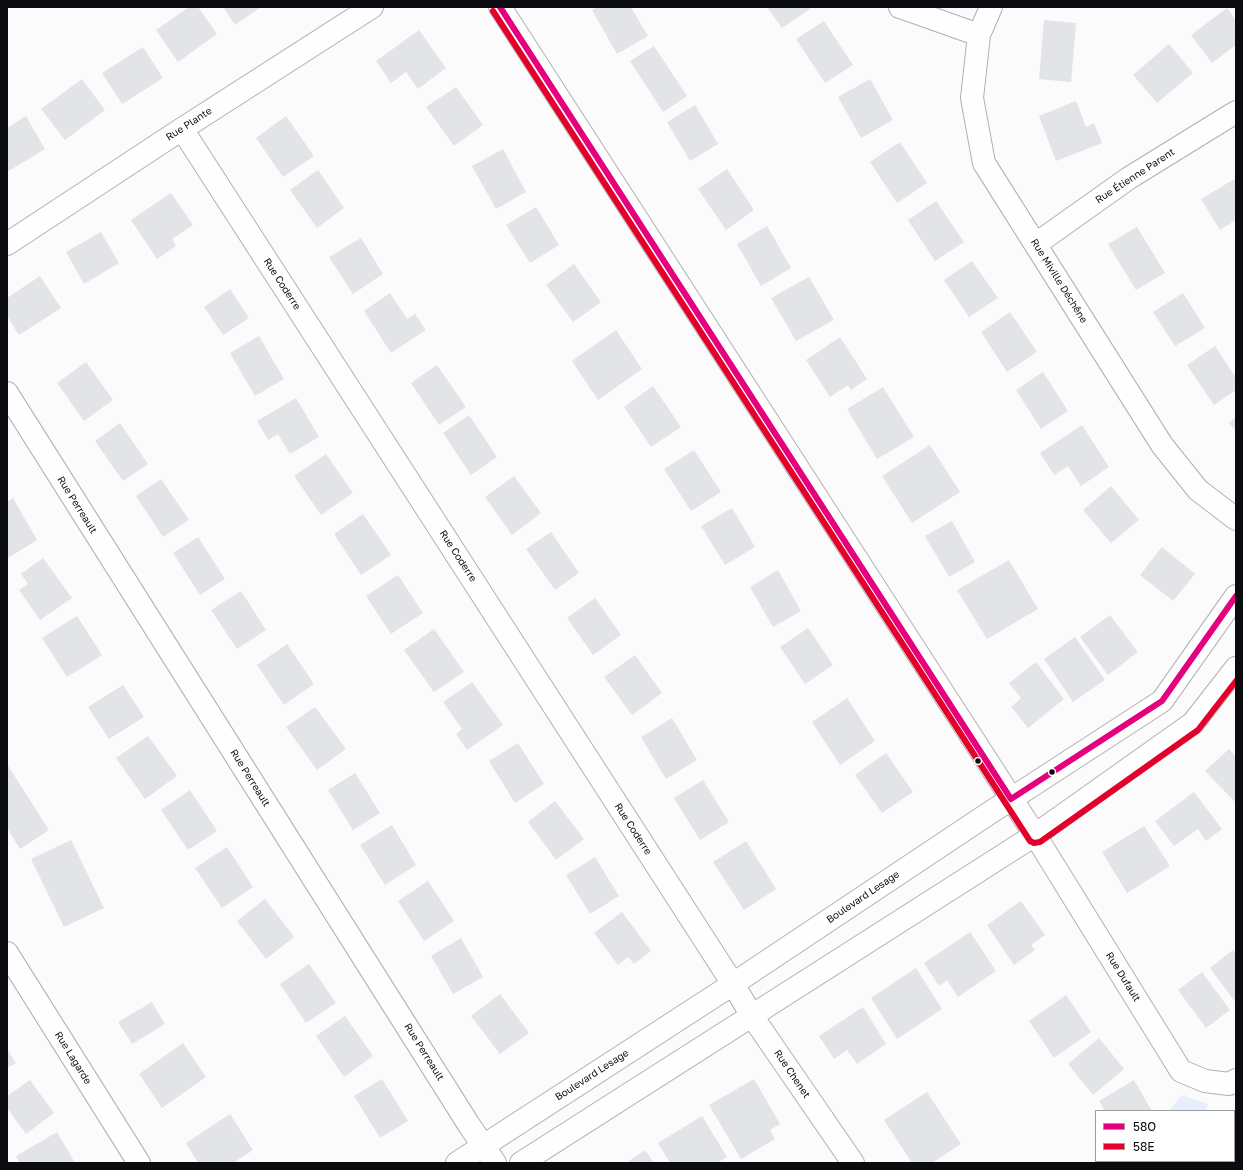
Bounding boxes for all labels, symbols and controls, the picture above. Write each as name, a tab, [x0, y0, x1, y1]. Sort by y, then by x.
street label: Rue Plante	[164, 105, 214, 143]
street label: Rue Étienne Parent	[1093, 146, 1177, 206]
street label: Rue Miville Déchêne	[1028, 237, 1090, 325]
street label: Rue Coderre	[261, 256, 303, 312]
street label: Rue Perreault	[55, 474, 99, 536]
street label: Rue Coderre	[437, 528, 479, 584]
street label: Rue Perreault	[228, 747, 272, 809]
unlabelled marker	[973, 756, 983, 766]
unlabelled marker	[1047, 767, 1057, 777]
street label: Rue Coderre	[612, 801, 654, 857]
street label: Boulevard Lesage	[824, 868, 902, 926]
street label: Rue Dufault	[1103, 950, 1143, 1004]
street label: Rue Perreault	[402, 1021, 446, 1083]
street label: Rue Lagarde	[52, 1029, 94, 1087]
street label: Boulevard Lesage	[553, 1047, 631, 1103]
street label: Rue Chenet	[771, 1048, 813, 1100]
legend	[1095, 1110, 1235, 1162]
text: 58O	[1133, 1119, 1156, 1134]
text: 58E	[1133, 1139, 1155, 1154]

